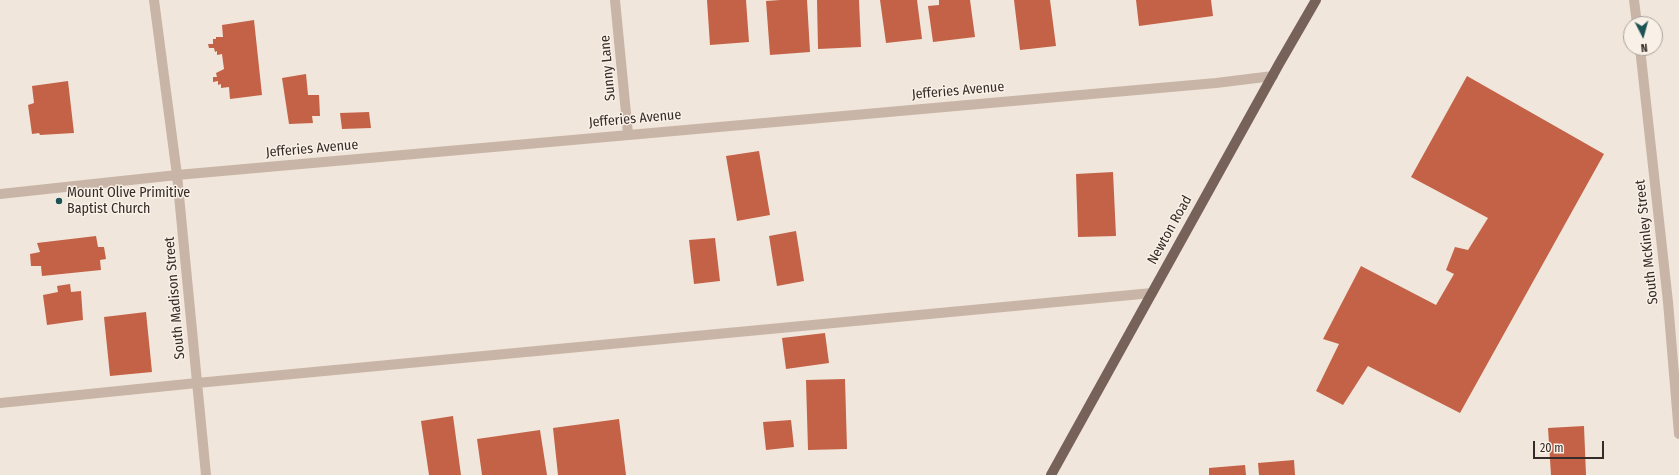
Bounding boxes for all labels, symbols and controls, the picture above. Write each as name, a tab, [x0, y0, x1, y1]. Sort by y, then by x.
north arrow	[1623, 16, 1663, 56]
street label: Sunny Lane	[597, 35, 619, 101]
text: N	[1640, 41, 1648, 54]
street label: Jefferies Avenue	[911, 79, 1005, 103]
street label: Jefferies Avenue	[588, 107, 682, 131]
street label: Jefferies Avenue	[265, 137, 359, 161]
street label: South McKinley Street	[1632, 179, 1662, 305]
place label: Mount Olive Primitive Baptist Church	[67, 185, 190, 218]
street label: Newton Road	[1144, 193, 1196, 267]
marker: Mount Olive Primitive Baptist Church	[54, 196, 64, 206]
street label: South Madison Street	[161, 236, 189, 360]
scale bar	[1535, 433, 1606, 459]
text: 20 m	[1540, 441, 1564, 455]

